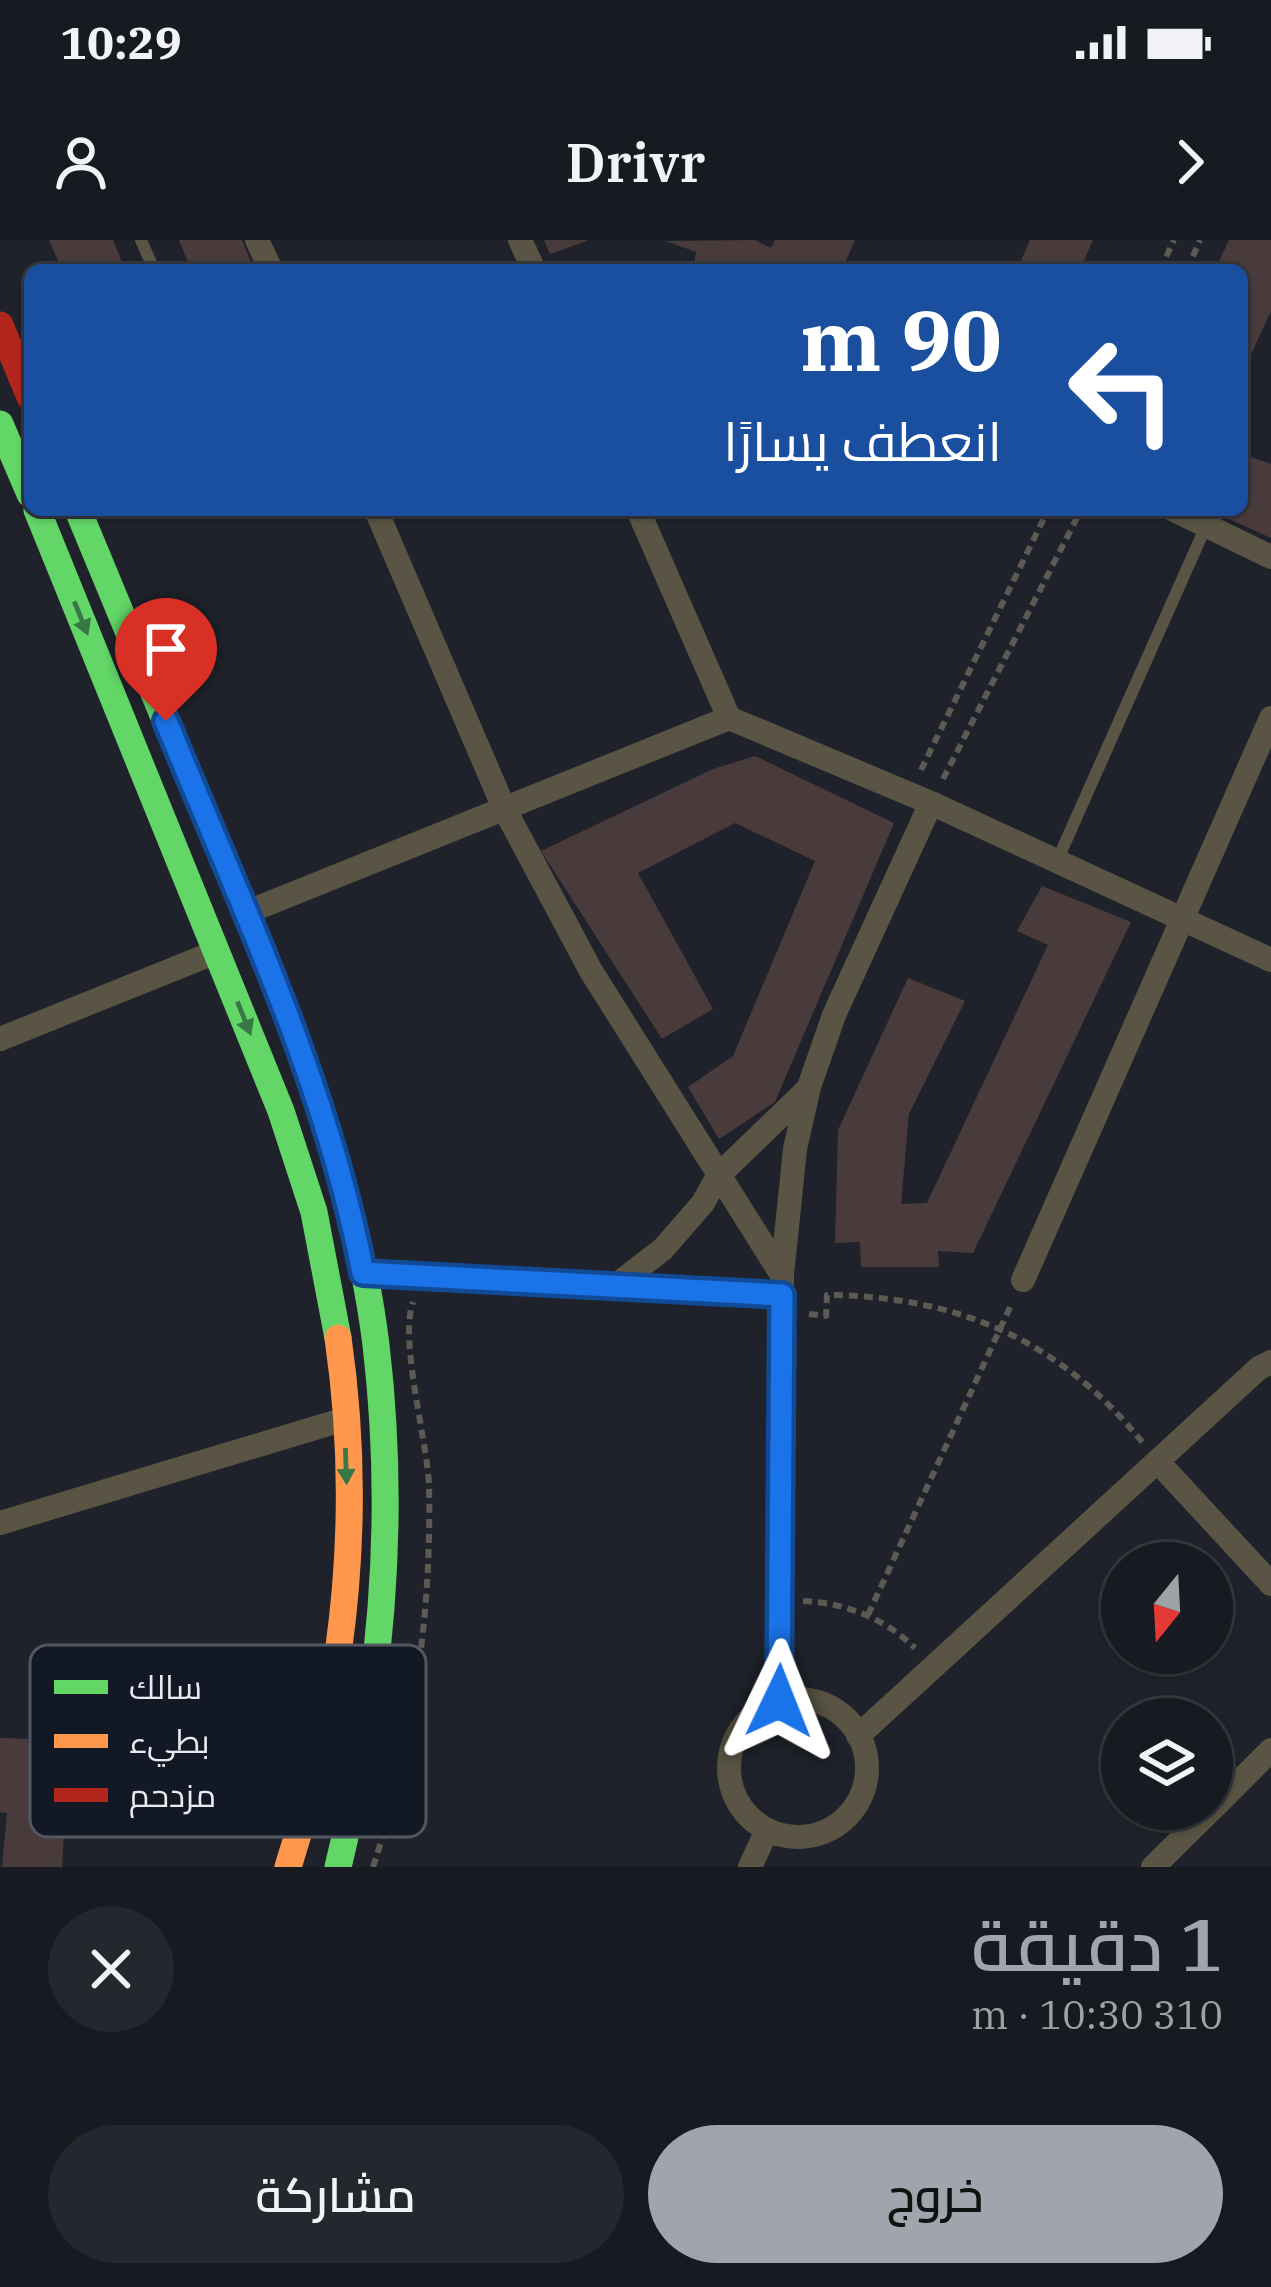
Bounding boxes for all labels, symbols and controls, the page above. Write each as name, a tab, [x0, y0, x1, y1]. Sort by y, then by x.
text: 10:29	[60, 13, 182, 71]
text: Drivr	[566, 127, 705, 197]
icon: person	[48, 129, 114, 195]
icon: forward	[1157, 129, 1223, 195]
text: 90 m	[800, 285, 1002, 394]
icon: left	[1044, 312, 1200, 468]
text: انعطف يسارًا	[723, 406, 1002, 476]
pin	[115, 598, 217, 721]
one-way arrow	[72, 601, 91, 637]
icon: arrive	[133, 616, 199, 682]
one-way arrow	[235, 1001, 254, 1037]
one-way arrow	[337, 1448, 356, 1486]
north arrow	[1101, 1542, 1233, 1674]
map controls	[1101, 1542, 1233, 1830]
position arrow	[716, 1638, 842, 1764]
legend	[30, 1645, 426, 1837]
text: سالك	[129, 1665, 202, 1708]
button: layers	[1101, 1698, 1233, 1830]
text: بطيء	[129, 1719, 210, 1767]
text: مزدحم	[129, 1773, 216, 1818]
text: 1 دقيقة	[971, 1897, 1223, 1991]
button: close	[48, 1906, 174, 2032]
text: 310 m · 10:30	[971, 1989, 1223, 2040]
button: مشاركة	[48, 2125, 624, 2263]
button: خروج	[648, 2125, 1223, 2263]

